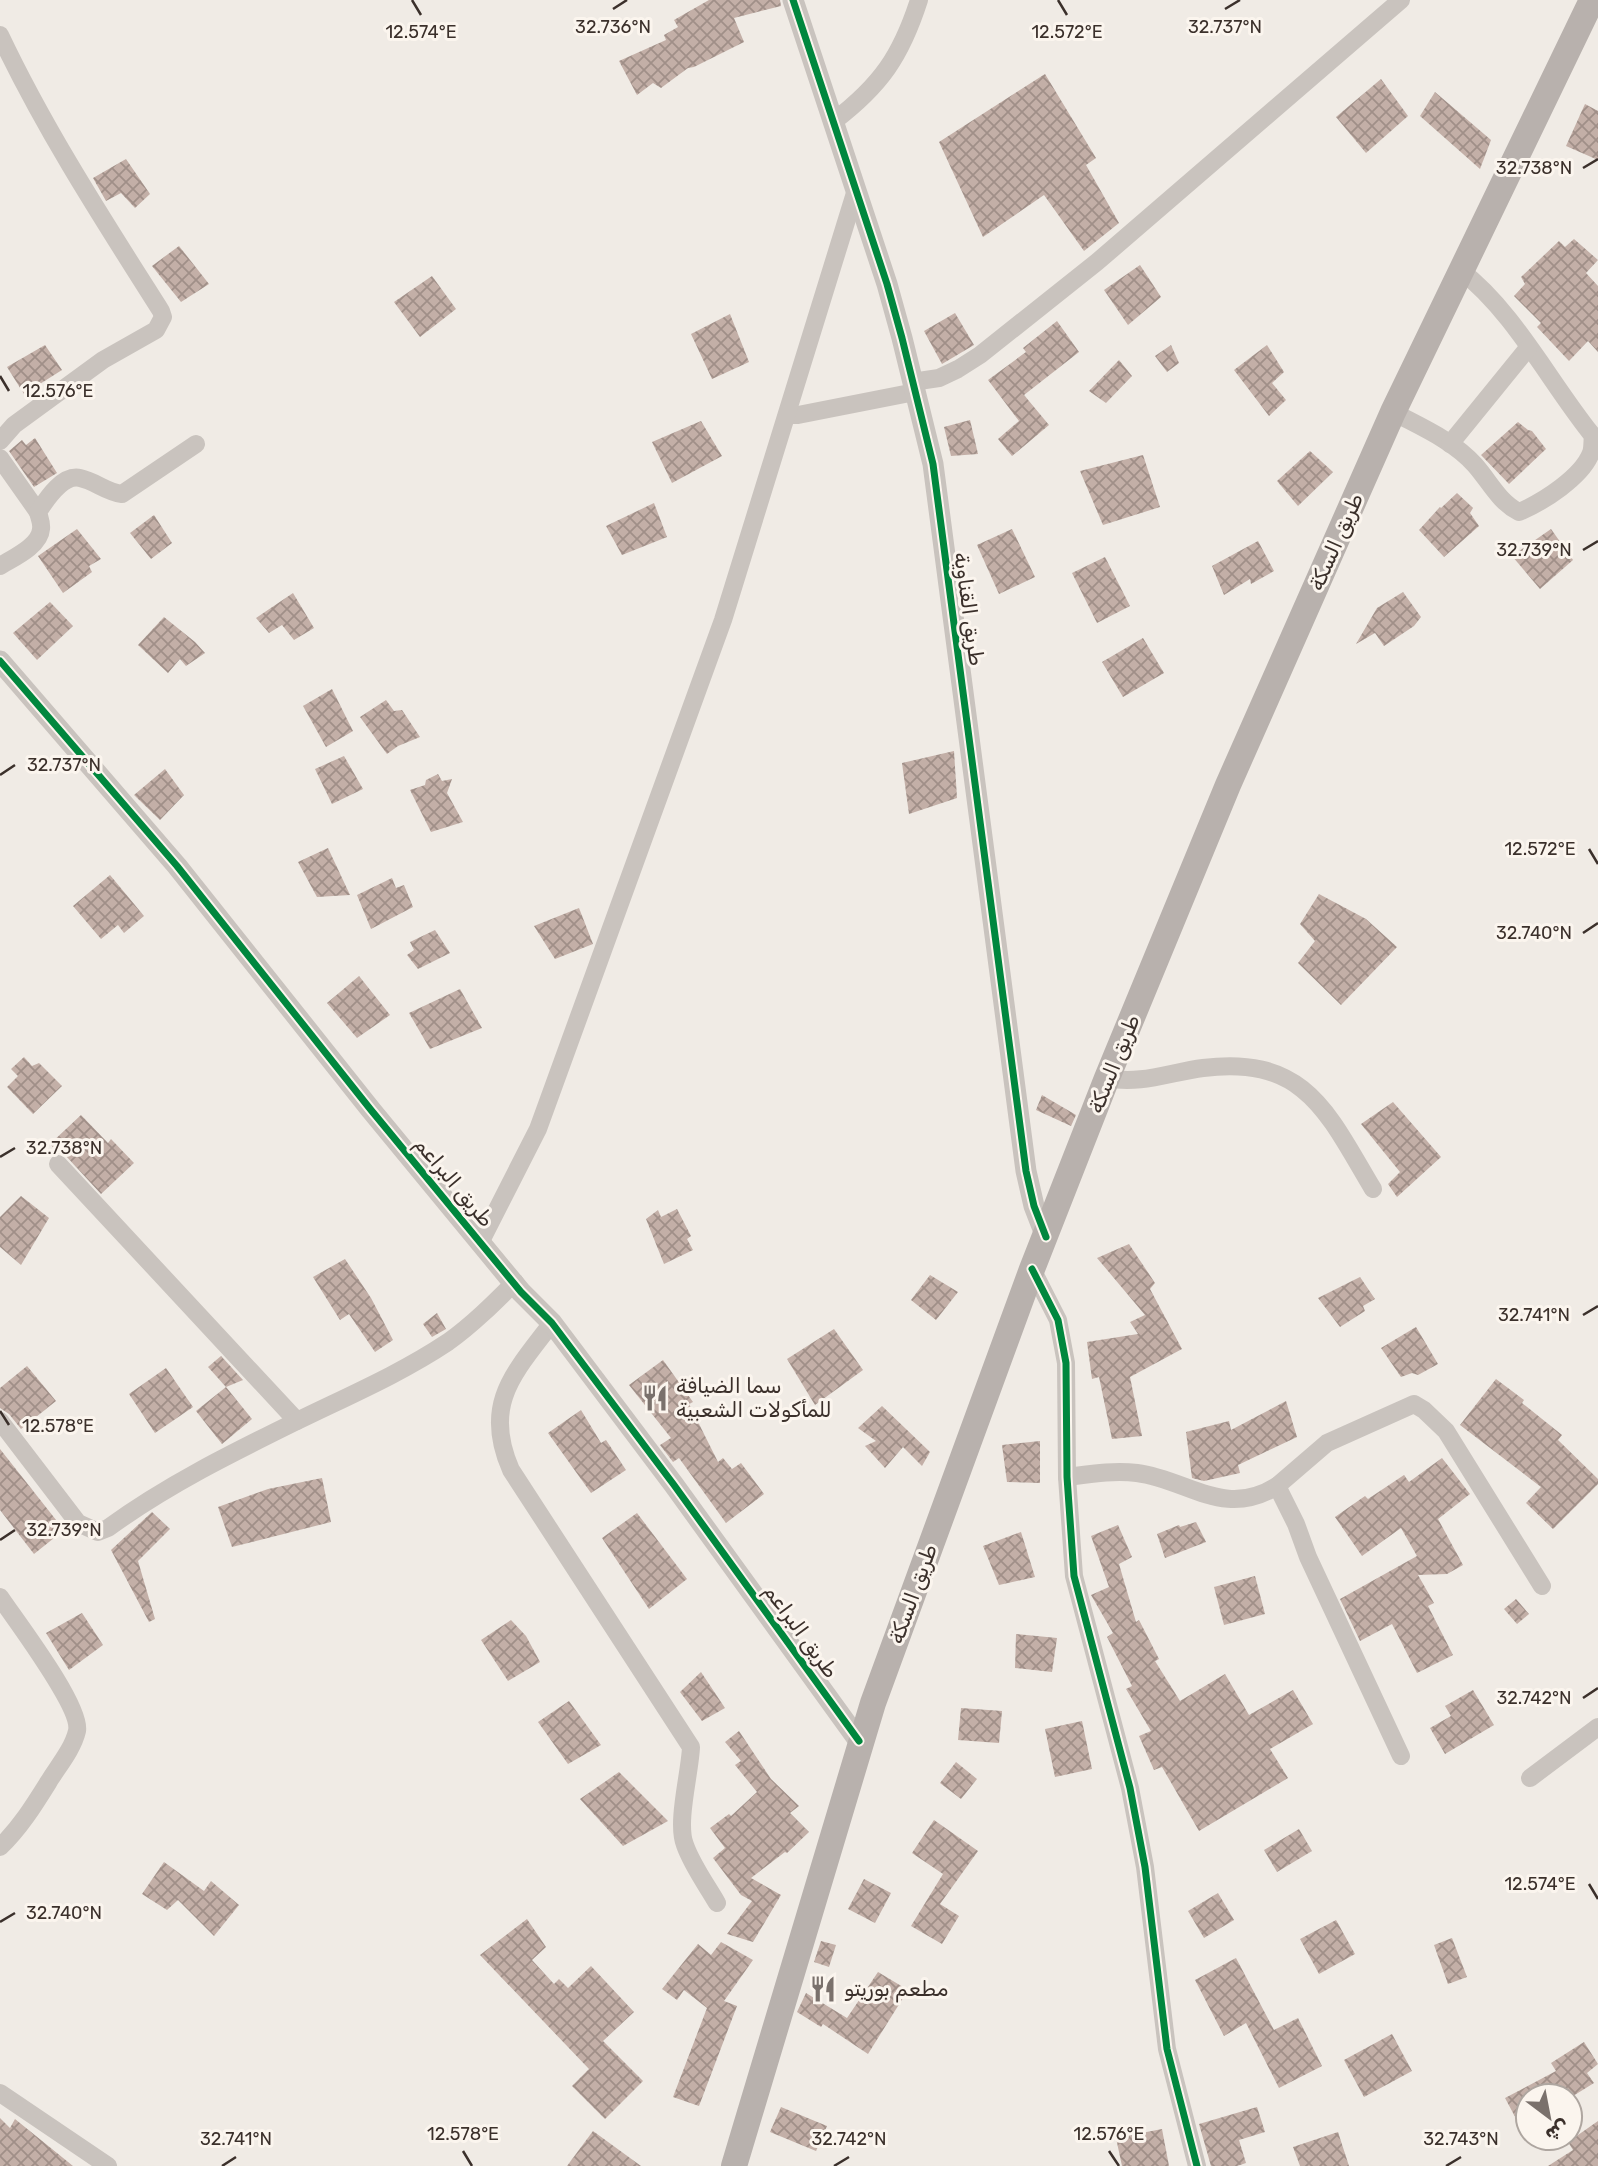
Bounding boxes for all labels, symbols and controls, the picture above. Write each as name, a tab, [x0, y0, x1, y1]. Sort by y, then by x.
text: 32.736°N	[575, 16, 651, 38]
text: 32.737°N	[1188, 16, 1262, 38]
text: 12.574°E	[385, 21, 457, 43]
text: 12.572°E	[1031, 21, 1103, 43]
text: 32.738°N	[1496, 157, 1572, 179]
text: 12.576°E	[23, 380, 93, 402]
street label: طريق السكة	[1303, 489, 1368, 594]
text: 32.739°N	[1496, 539, 1572, 561]
street label: طريق القناوية	[948, 550, 990, 668]
text: 32.737°N	[27, 754, 101, 776]
text: 12.572°E	[1504, 838, 1576, 860]
text: 32.740°N	[1496, 922, 1572, 944]
street label: طريق السكة	[1082, 1011, 1145, 1117]
street label: طريق البراعم	[408, 1132, 499, 1233]
text: 32.738°N	[26, 1137, 102, 1159]
text: 32.741°N	[1498, 1304, 1570, 1326]
place label: سما الضيافة للمأكولات الشعبية	[676, 1373, 832, 1422]
restaurant icon: سما الضيافة للمأكولات الشعبية	[640, 1383, 670, 1413]
text: 12.578°E	[22, 1415, 94, 1437]
text: 32.739°N	[26, 1519, 102, 1541]
street label: طريق السكة	[883, 1541, 942, 1647]
street label: طريق البراعم	[757, 1579, 844, 1684]
text: 32.742°N	[1496, 1687, 1572, 1709]
text: 12.574°E	[1504, 1873, 1576, 1895]
text: 32.740°N	[26, 1902, 102, 1924]
restaurant icon: مطعم بوريتو	[808, 1974, 838, 2004]
place label: مطعم بوريتو	[844, 1976, 948, 2003]
north arrow	[1514, 2082, 1584, 2152]
text: ش	[1541, 2115, 1574, 2147]
text: 12.578°E	[427, 2123, 499, 2145]
text: 12.576°E	[1074, 2123, 1144, 2145]
text: 32.741°N	[200, 2128, 272, 2150]
text: 32.742°N	[811, 2128, 887, 2150]
text: 32.743°N	[1423, 2128, 1499, 2150]

